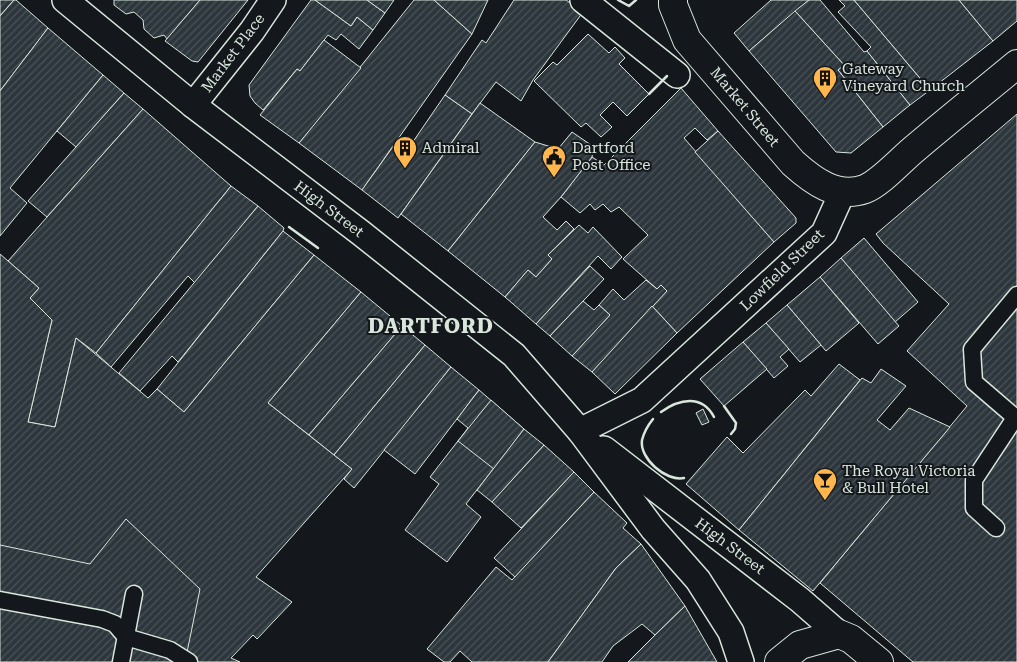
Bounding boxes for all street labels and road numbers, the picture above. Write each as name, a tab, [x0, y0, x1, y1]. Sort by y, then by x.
street label: Market Place	[198, 10, 268, 96]
street label: Market Street	[707, 64, 784, 151]
street label: High Street	[291, 177, 368, 241]
street label: Lowfield Street	[736, 225, 828, 315]
street label: High Street	[692, 514, 769, 578]

